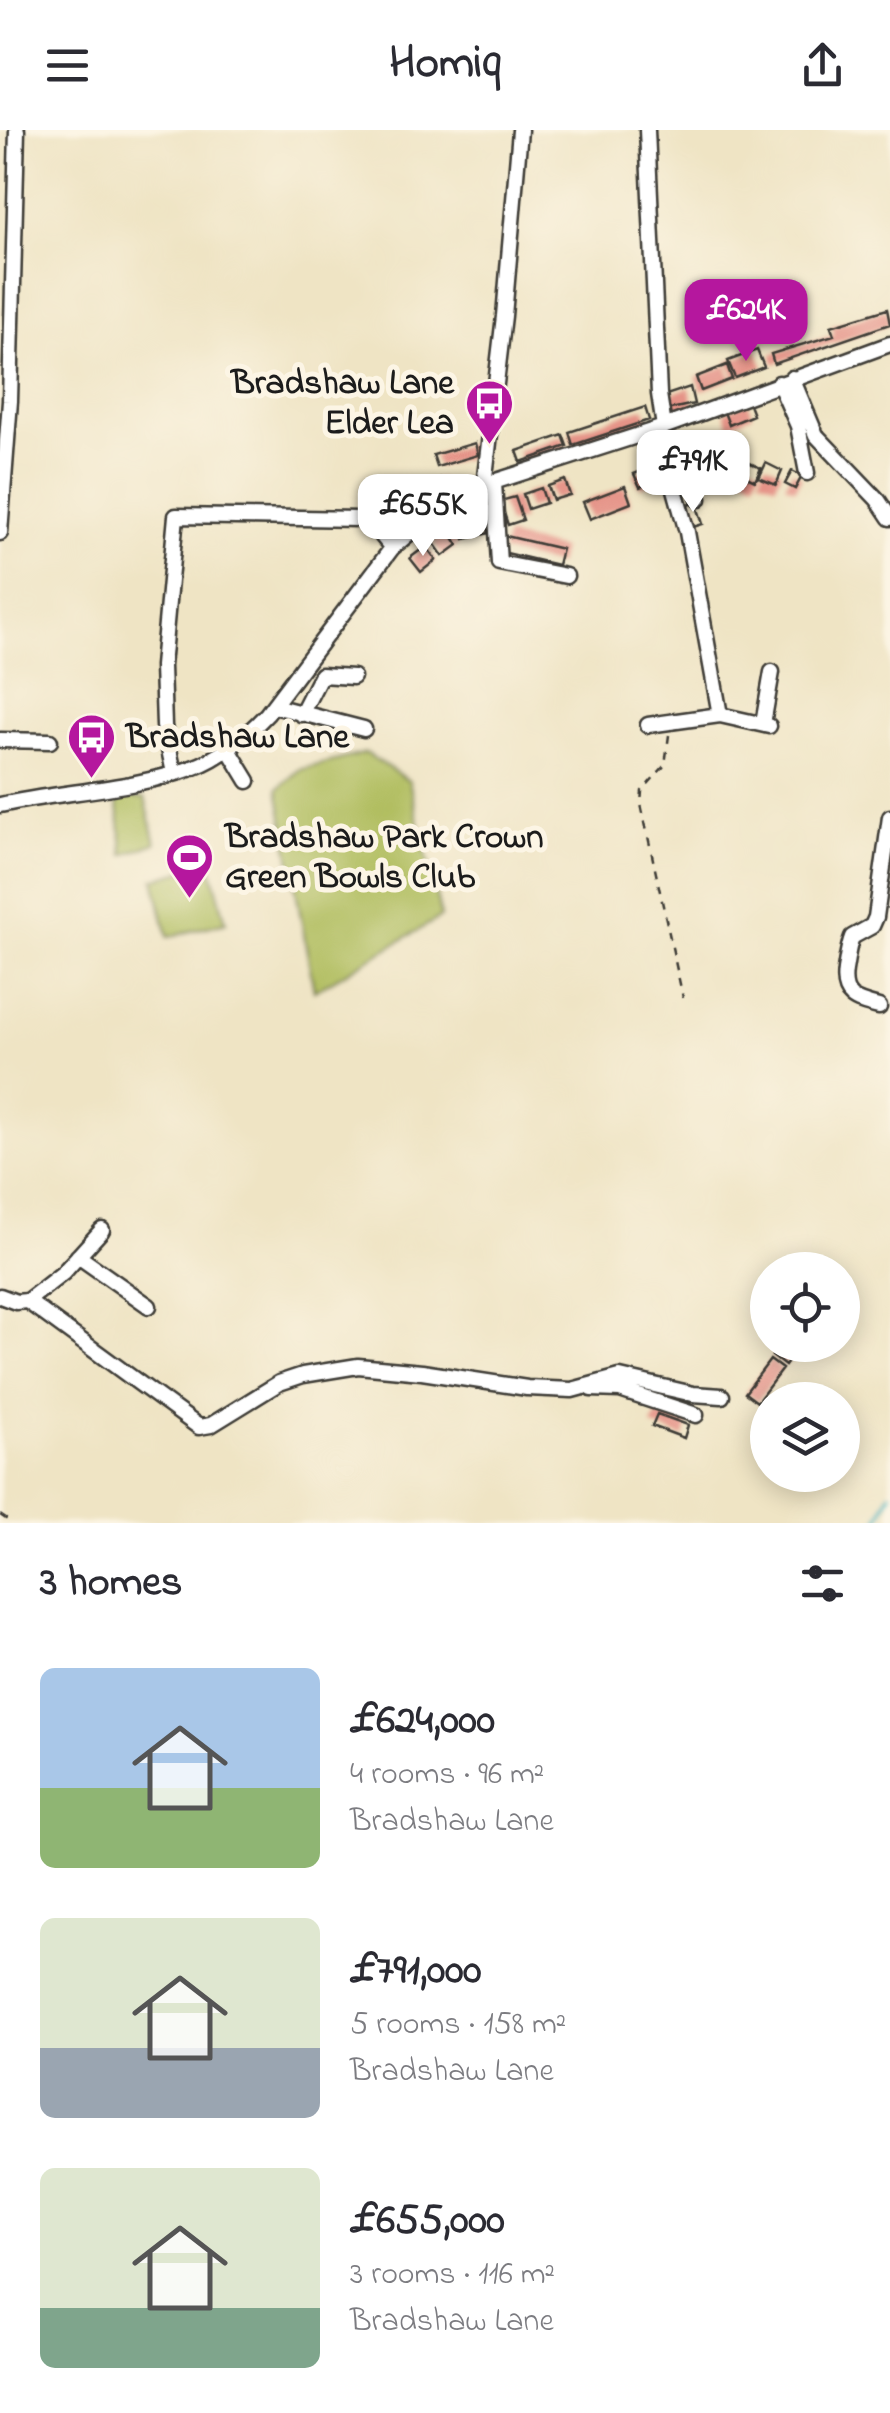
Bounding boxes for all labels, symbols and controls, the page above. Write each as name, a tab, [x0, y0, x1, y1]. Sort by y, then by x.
text: Homiq	[389, 32, 501, 98]
icon: menu	[40, 38, 95, 93]
icon: share	[795, 38, 850, 93]
pin: £624K	[676, 279, 816, 364]
text: £624K	[707, 288, 785, 335]
place label: Bradshaw Lane Elder Lea	[229, 359, 455, 450]
bus stop icon: Bradshaw Lane Elder Lea	[463, 378, 515, 446]
pin: £791K	[623, 430, 763, 515]
text: £791K	[659, 439, 727, 486]
pin: £655K	[353, 474, 493, 559]
text: £655K	[380, 483, 466, 530]
bus stop icon: Bradshaw Lane	[65, 712, 117, 780]
place label: Bradshaw Lane	[124, 713, 350, 764]
place label: Bradshaw Park Crown Green Bowls Club	[223, 813, 544, 904]
sports icon: Bradshaw Park Crown Green Bowls Club	[164, 832, 216, 900]
map controls	[750, 1252, 860, 1492]
button: locate	[750, 1252, 860, 1362]
button: layers	[750, 1382, 860, 1492]
text: 3 homes	[40, 1553, 182, 1614]
icon: filters	[795, 1556, 850, 1611]
text: £624,000	[350, 1691, 495, 1752]
icon: home	[120, 1708, 240, 1828]
text: 4 rooms · 96 m²	[350, 1752, 544, 1799]
text: Bradshaw Lane	[350, 1799, 554, 1846]
text: £791,000	[350, 1941, 481, 2002]
icon: home	[120, 1958, 240, 2078]
text: 5 rooms · 158 m²	[350, 2002, 566, 2049]
text: Bradshaw Lane	[350, 2049, 554, 2096]
text: £655,000	[350, 2191, 505, 2252]
icon: home	[120, 2208, 240, 2328]
text: 3 rooms · 116 m²	[350, 2252, 555, 2299]
text: Bradshaw Lane	[350, 2299, 554, 2346]

